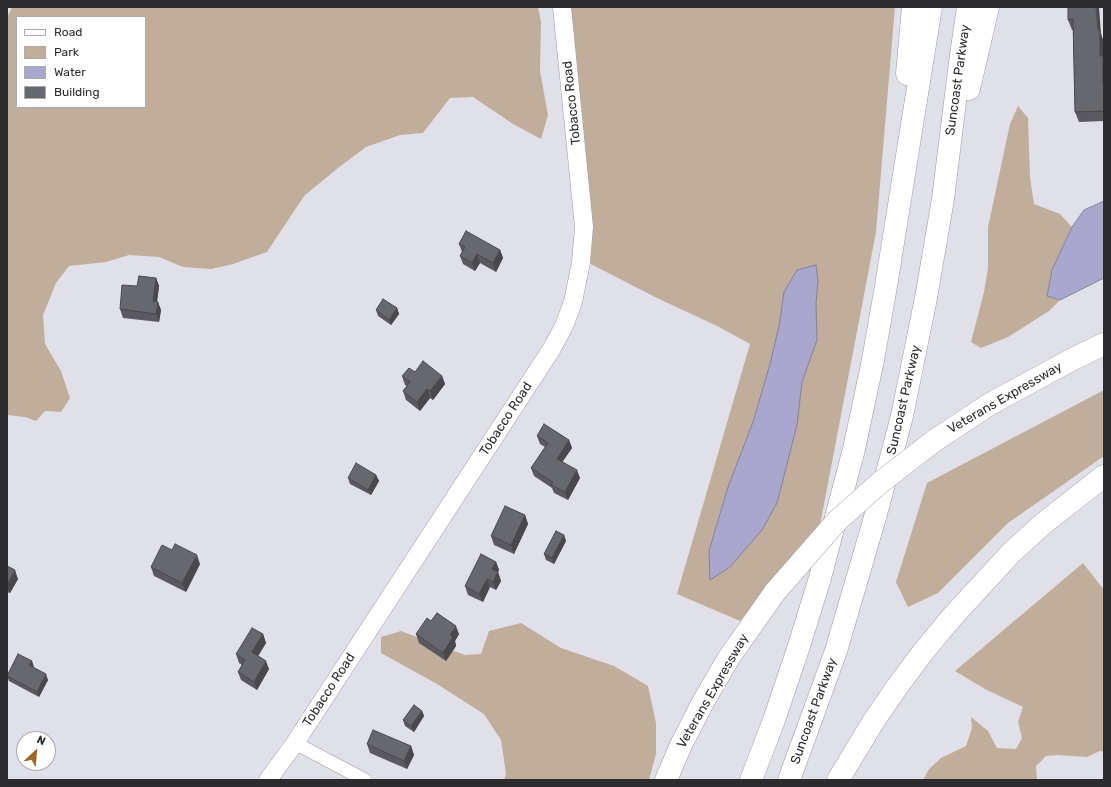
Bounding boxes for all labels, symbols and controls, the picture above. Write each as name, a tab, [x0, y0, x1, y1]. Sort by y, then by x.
legend	[16, 16, 146, 108]
street label: Suncoast Parkway	[942, 23, 974, 137]
text: Road	[54, 25, 82, 39]
text: Park	[54, 45, 79, 59]
street label: Tobacco Road	[560, 60, 584, 146]
text: Water	[54, 65, 86, 79]
text: Building	[54, 85, 100, 99]
street label: Suncoast Parkway	[884, 344, 924, 456]
street label: Veterans Expressway	[945, 359, 1065, 437]
street label: Tobacco Road	[476, 379, 536, 459]
street label: Veterans Expressway	[674, 631, 752, 751]
street label: Tobacco Road	[299, 650, 359, 730]
street label: Suncoast Parkway	[788, 656, 840, 766]
north arrow	[16, 731, 56, 771]
text: N	[35, 733, 47, 748]

